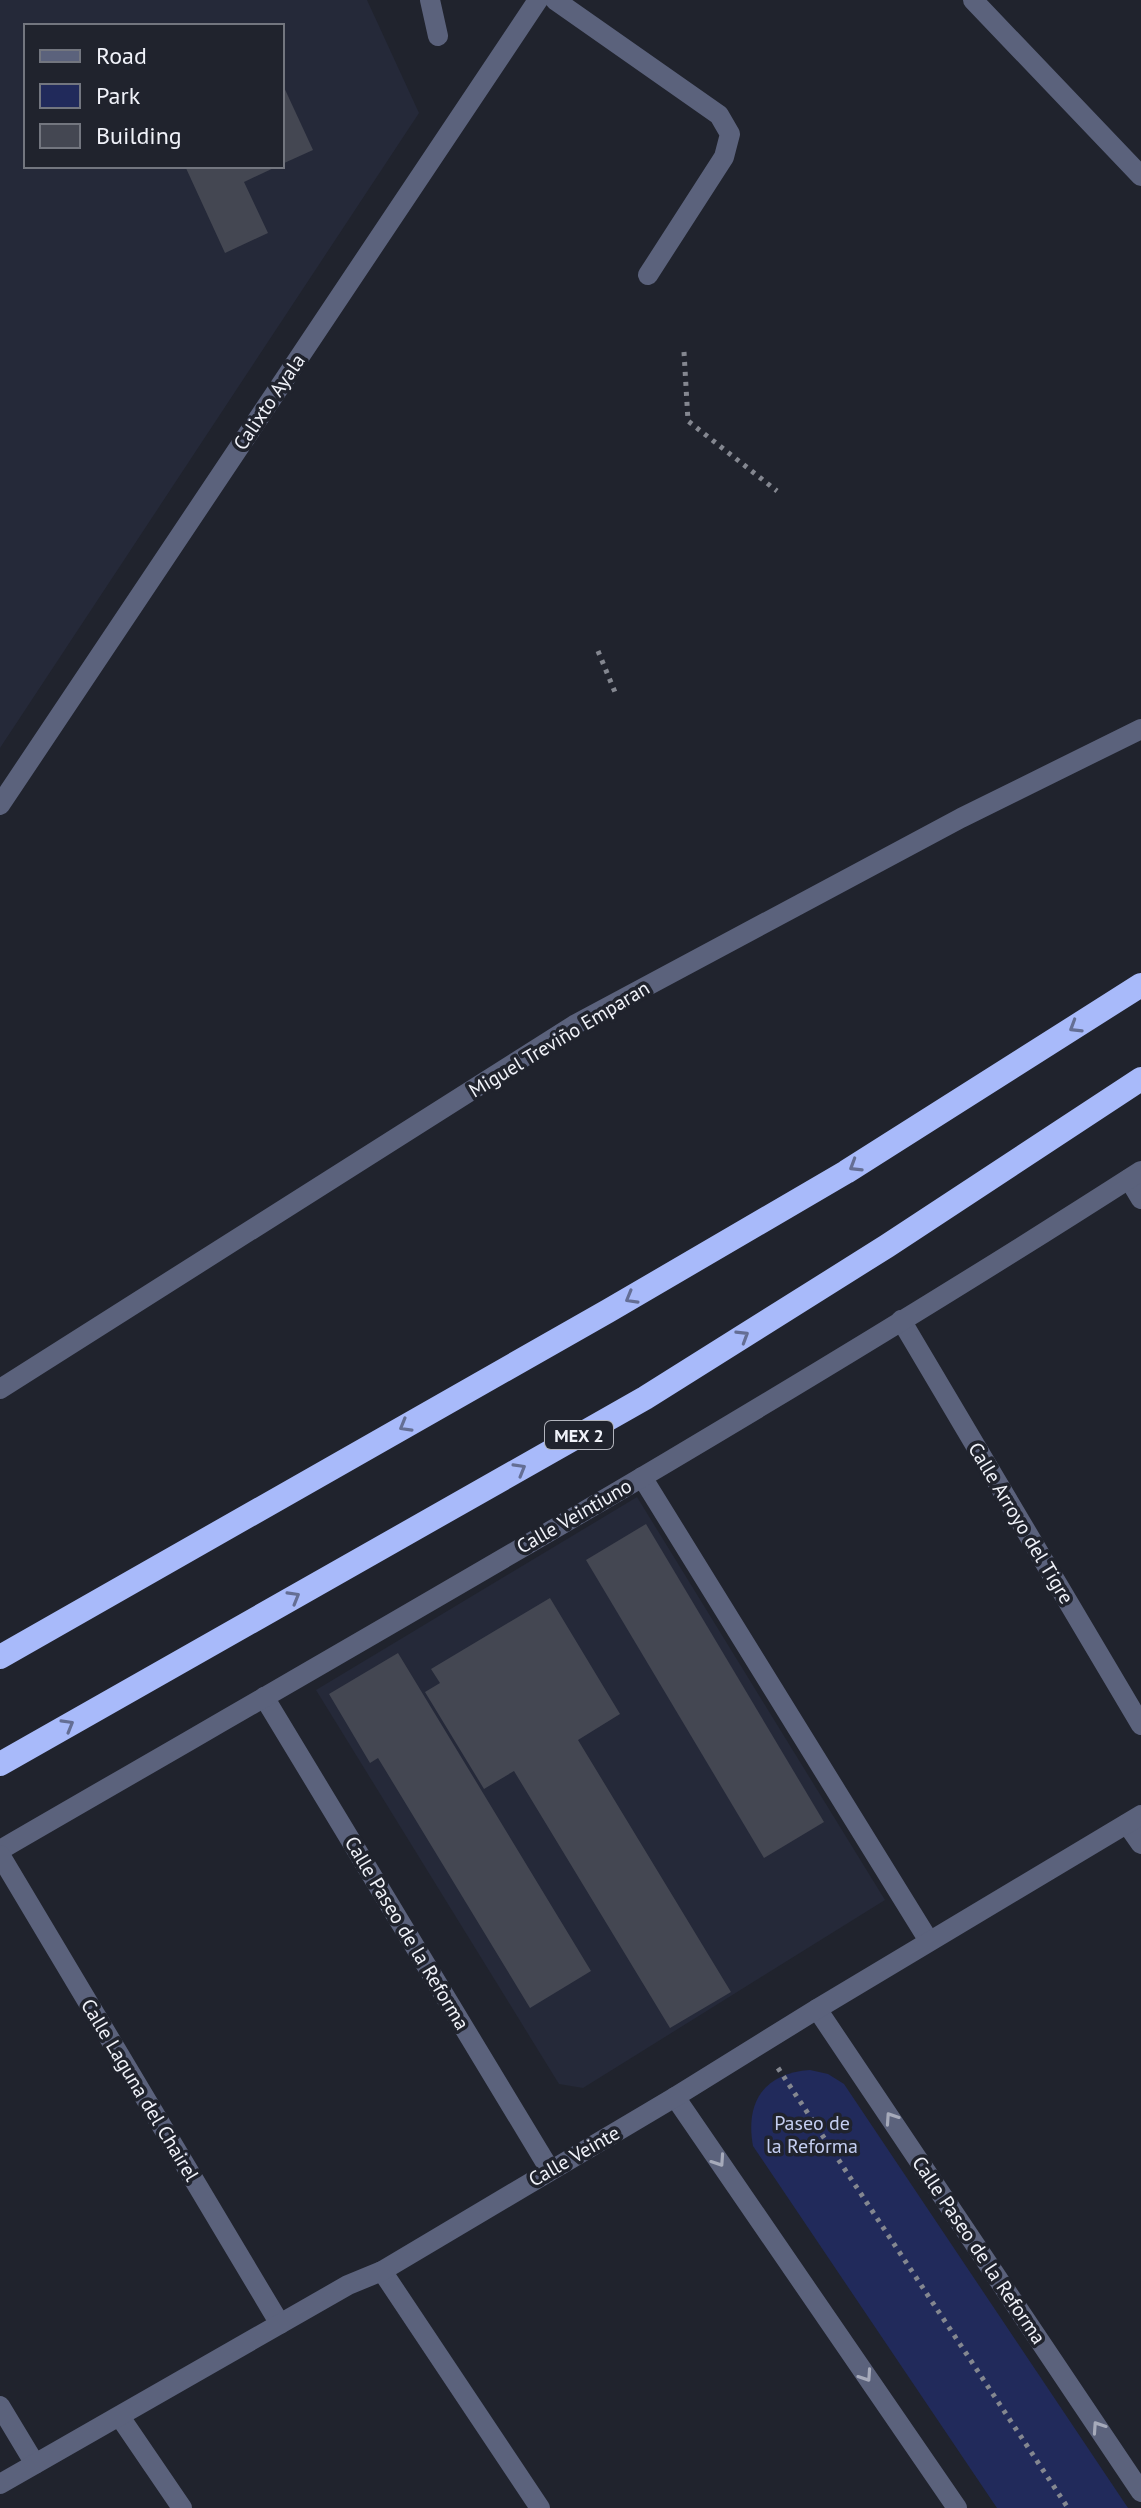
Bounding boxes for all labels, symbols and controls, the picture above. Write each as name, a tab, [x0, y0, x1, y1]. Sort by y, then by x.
legend	[24, 24, 284, 168]
text: Road	[96, 40, 147, 71]
text: Park	[96, 80, 141, 111]
text: Building	[96, 120, 182, 151]
street label: Calixto Ayala	[227, 349, 311, 455]
street label: Miguel Treviño Emparan	[464, 975, 654, 1103]
one-way arrow	[1069, 1017, 1084, 1032]
one-way arrow	[850, 1156, 864, 1171]
one-way arrow	[625, 1288, 640, 1304]
one-way arrow	[735, 1330, 749, 1345]
one-way arrow	[400, 1416, 414, 1432]
road number: MEX 2	[545, 1421, 613, 1449]
street label: Calle Arroyo del Tigre	[962, 1437, 1080, 1609]
one-way arrow	[511, 1463, 526, 1479]
street label: Calle Veintiuno	[512, 1473, 636, 1559]
one-way arrow	[285, 1591, 300, 1607]
one-way arrow	[60, 1720, 74, 1735]
street label: Calle Paseo de la Reforma	[339, 1831, 475, 2035]
street label: Calle Laguna del Chairel	[75, 1994, 205, 2186]
park label: Paseo de la Reforma	[766, 2110, 858, 2159]
one-way arrow	[885, 2112, 900, 2126]
street label: Calle Veinte	[524, 2119, 624, 2193]
street label: Calle Paseo de la Reforma	[906, 2151, 1052, 2349]
one-way arrow	[709, 2153, 724, 2167]
one-way arrow	[856, 2367, 871, 2381]
one-way arrow	[1092, 2421, 1107, 2435]

